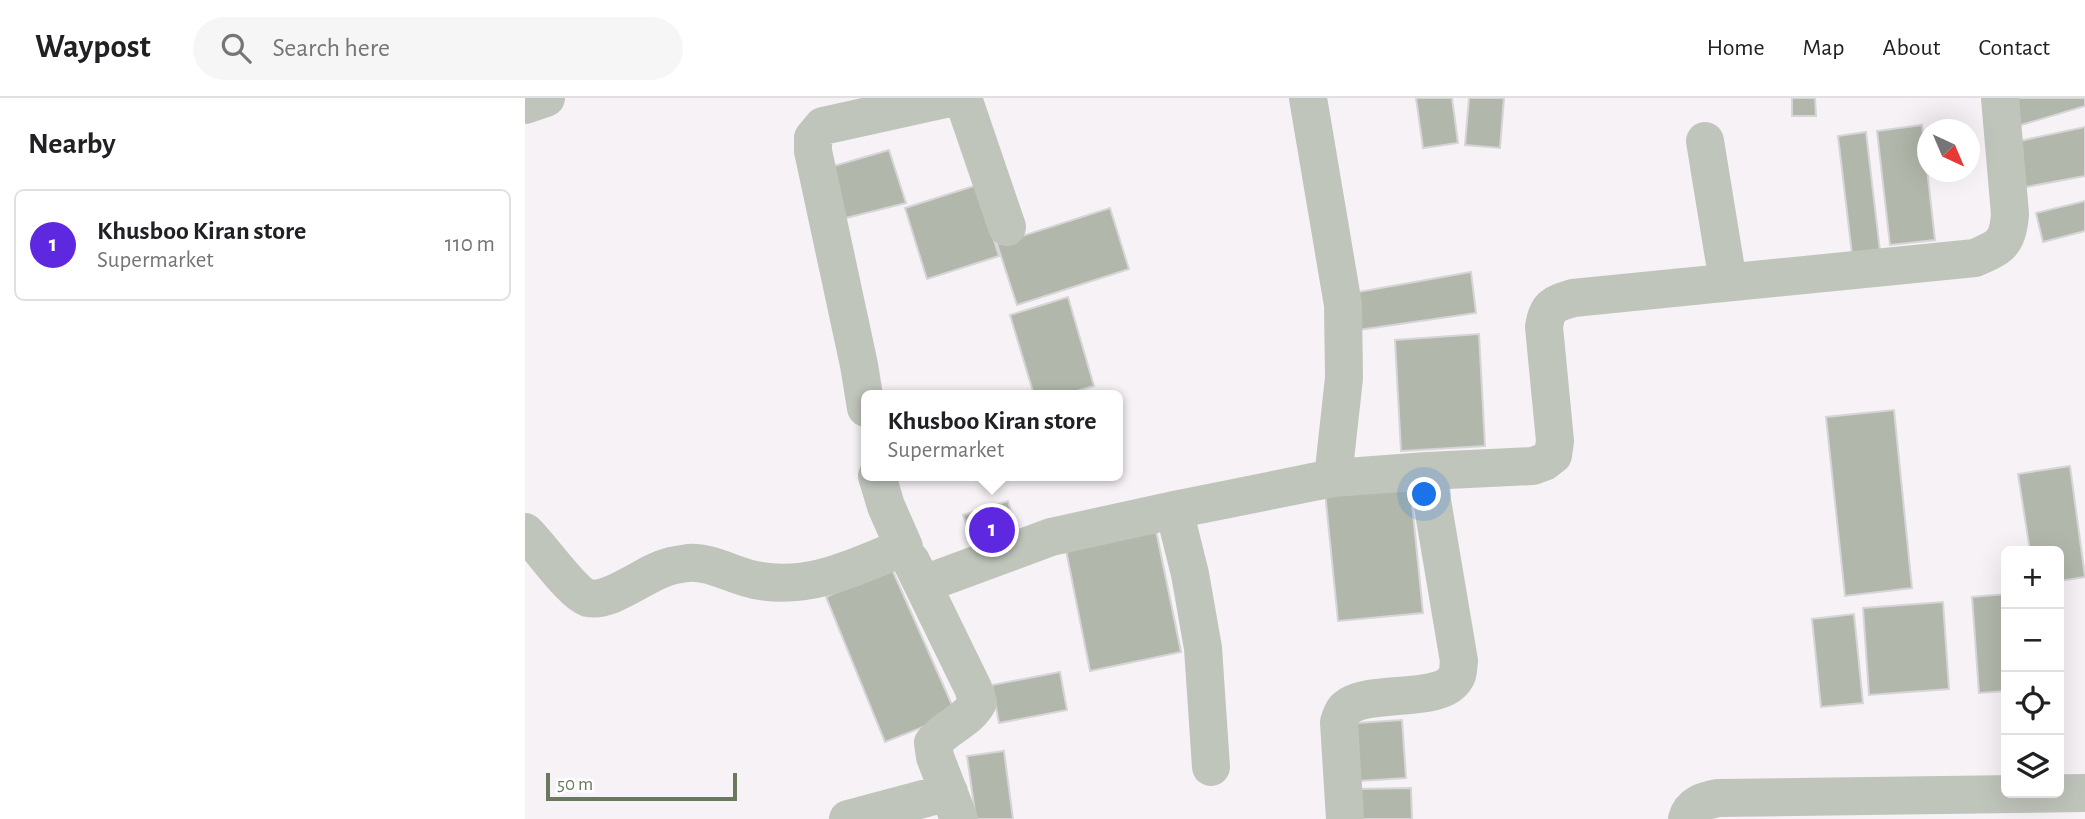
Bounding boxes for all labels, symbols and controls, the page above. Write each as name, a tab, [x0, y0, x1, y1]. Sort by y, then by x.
search box	[193, 17, 683, 80]
icon: search	[217, 29, 255, 67]
text: Waypost	[35, 31, 151, 64]
text: Search here	[273, 35, 390, 61]
text: Home	[1707, 36, 1765, 60]
text: Map	[1803, 36, 1845, 60]
text: About	[1883, 36, 1940, 60]
text: Contact	[1978, 36, 2050, 60]
north arrow	[1917, 119, 1980, 182]
text: Nearby	[28, 129, 116, 159]
text: Khusboo Kiran store	[97, 218, 306, 244]
text: 1	[49, 233, 57, 256]
text: 110 m	[445, 233, 495, 256]
text: Supermarket	[97, 249, 214, 272]
popup	[861, 390, 1123, 481]
text: Khusboo Kiran store	[887, 408, 1097, 434]
text: Supermarket	[887, 439, 1004, 462]
your location	[1407, 477, 1441, 511]
pin: 1	[969, 504, 1015, 556]
map controls	[2001, 546, 2064, 798]
button: +	[2001, 546, 2064, 609]
button: −	[2001, 609, 2064, 672]
button: locate	[2001, 672, 2064, 735]
button: layers	[2001, 735, 2064, 798]
scale bar	[546, 770, 737, 802]
text: 50 m	[557, 775, 593, 794]

